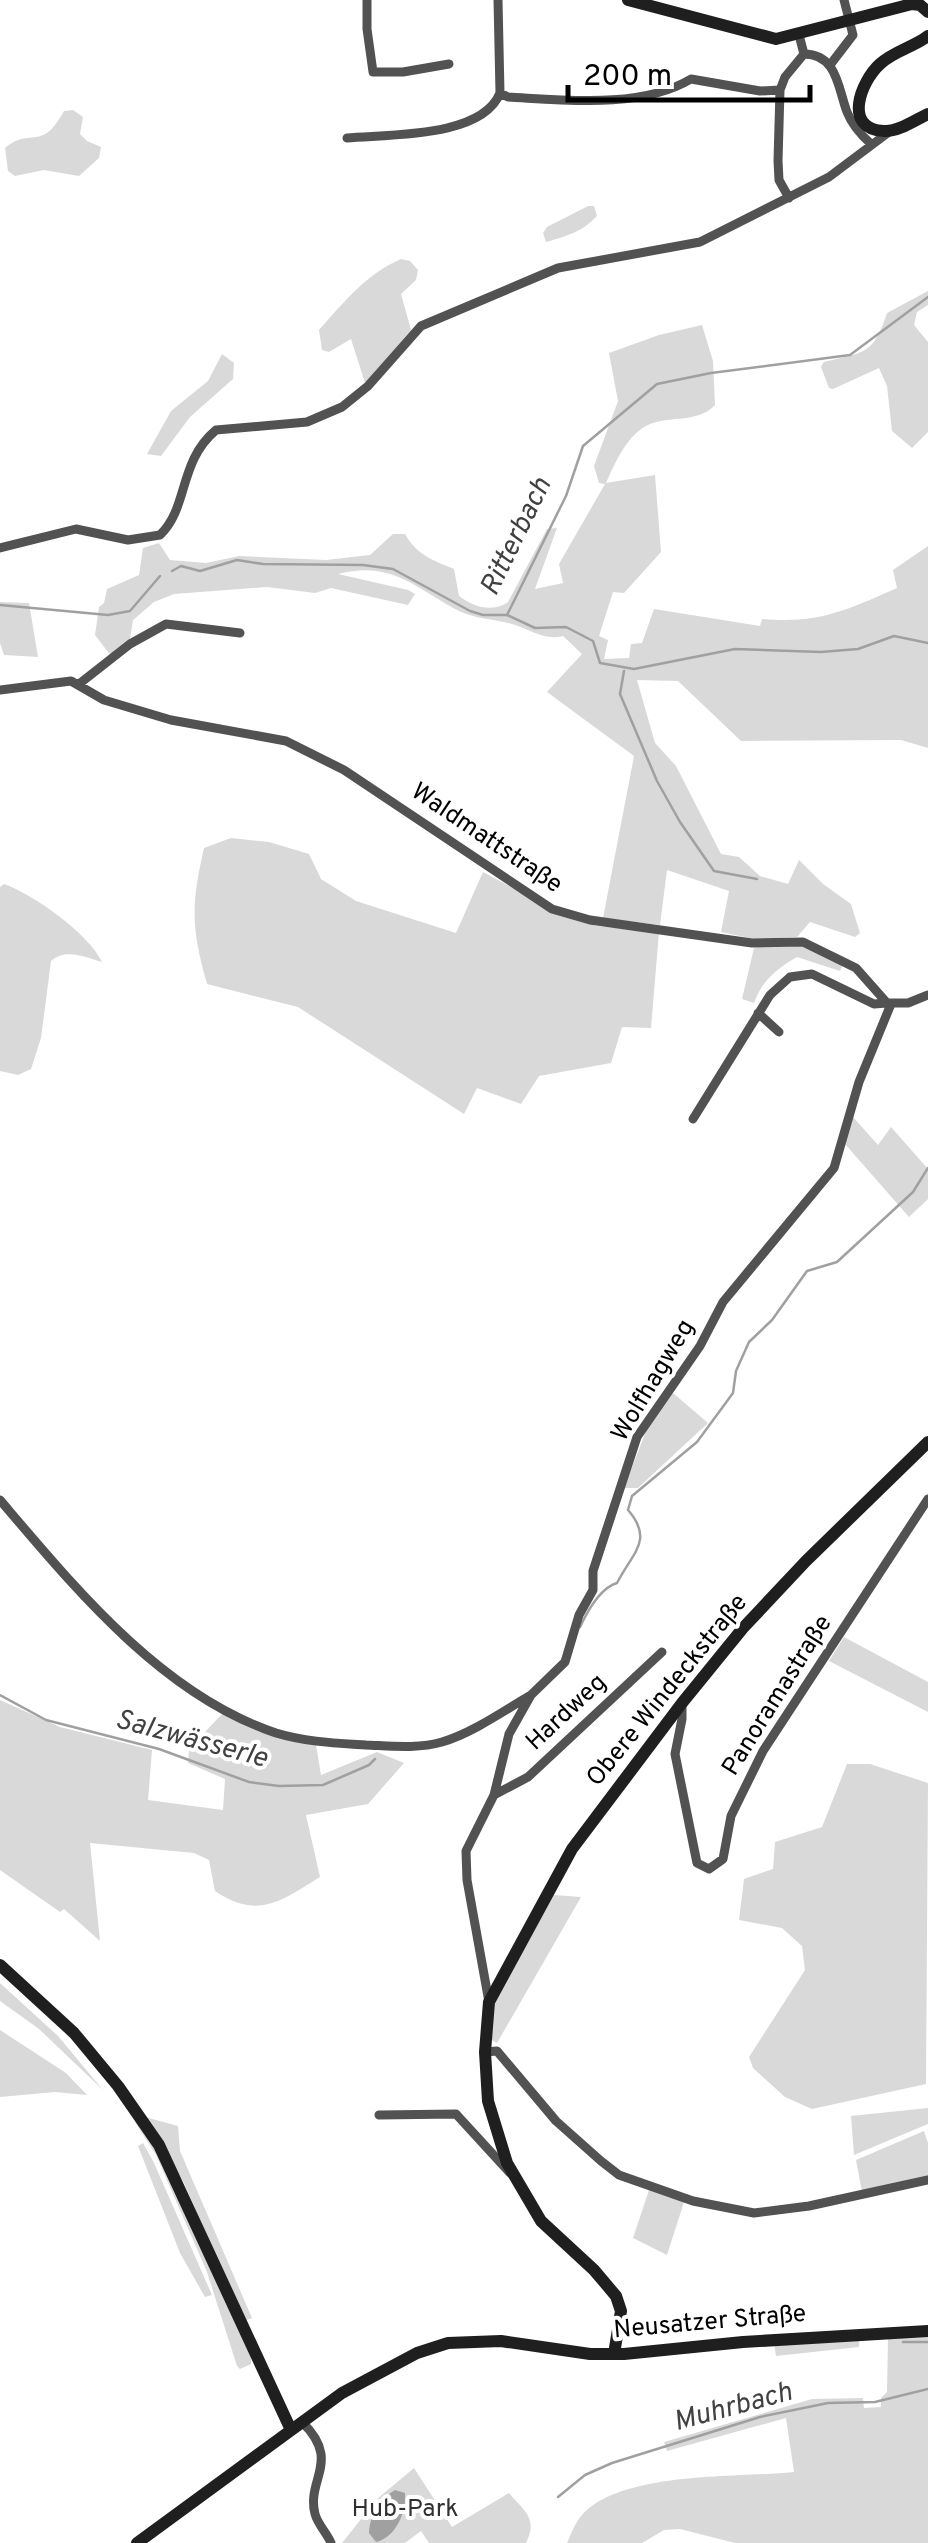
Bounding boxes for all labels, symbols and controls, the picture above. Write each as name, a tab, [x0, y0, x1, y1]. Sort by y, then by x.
scale bar	[568, 40, 810, 102]
text: 200 m	[583, 59, 672, 96]
water label: Ritterbach	[473, 472, 561, 602]
street label: Waldmattstraße	[404, 777, 568, 901]
street label: Wolfhagweg	[605, 1314, 703, 1448]
street label: Obere Windeckstraße	[580, 1588, 756, 1794]
street label: Panoramastraße	[716, 1610, 840, 1782]
street label: Hardweg	[520, 1668, 614, 1758]
water label: Salzwässerle	[111, 1702, 272, 1778]
street label: Neusatzer Straße	[612, 2299, 808, 2347]
water label: Muhrbach	[670, 2375, 796, 2441]
park label: Hub-Park	[351, 2494, 459, 2526]

